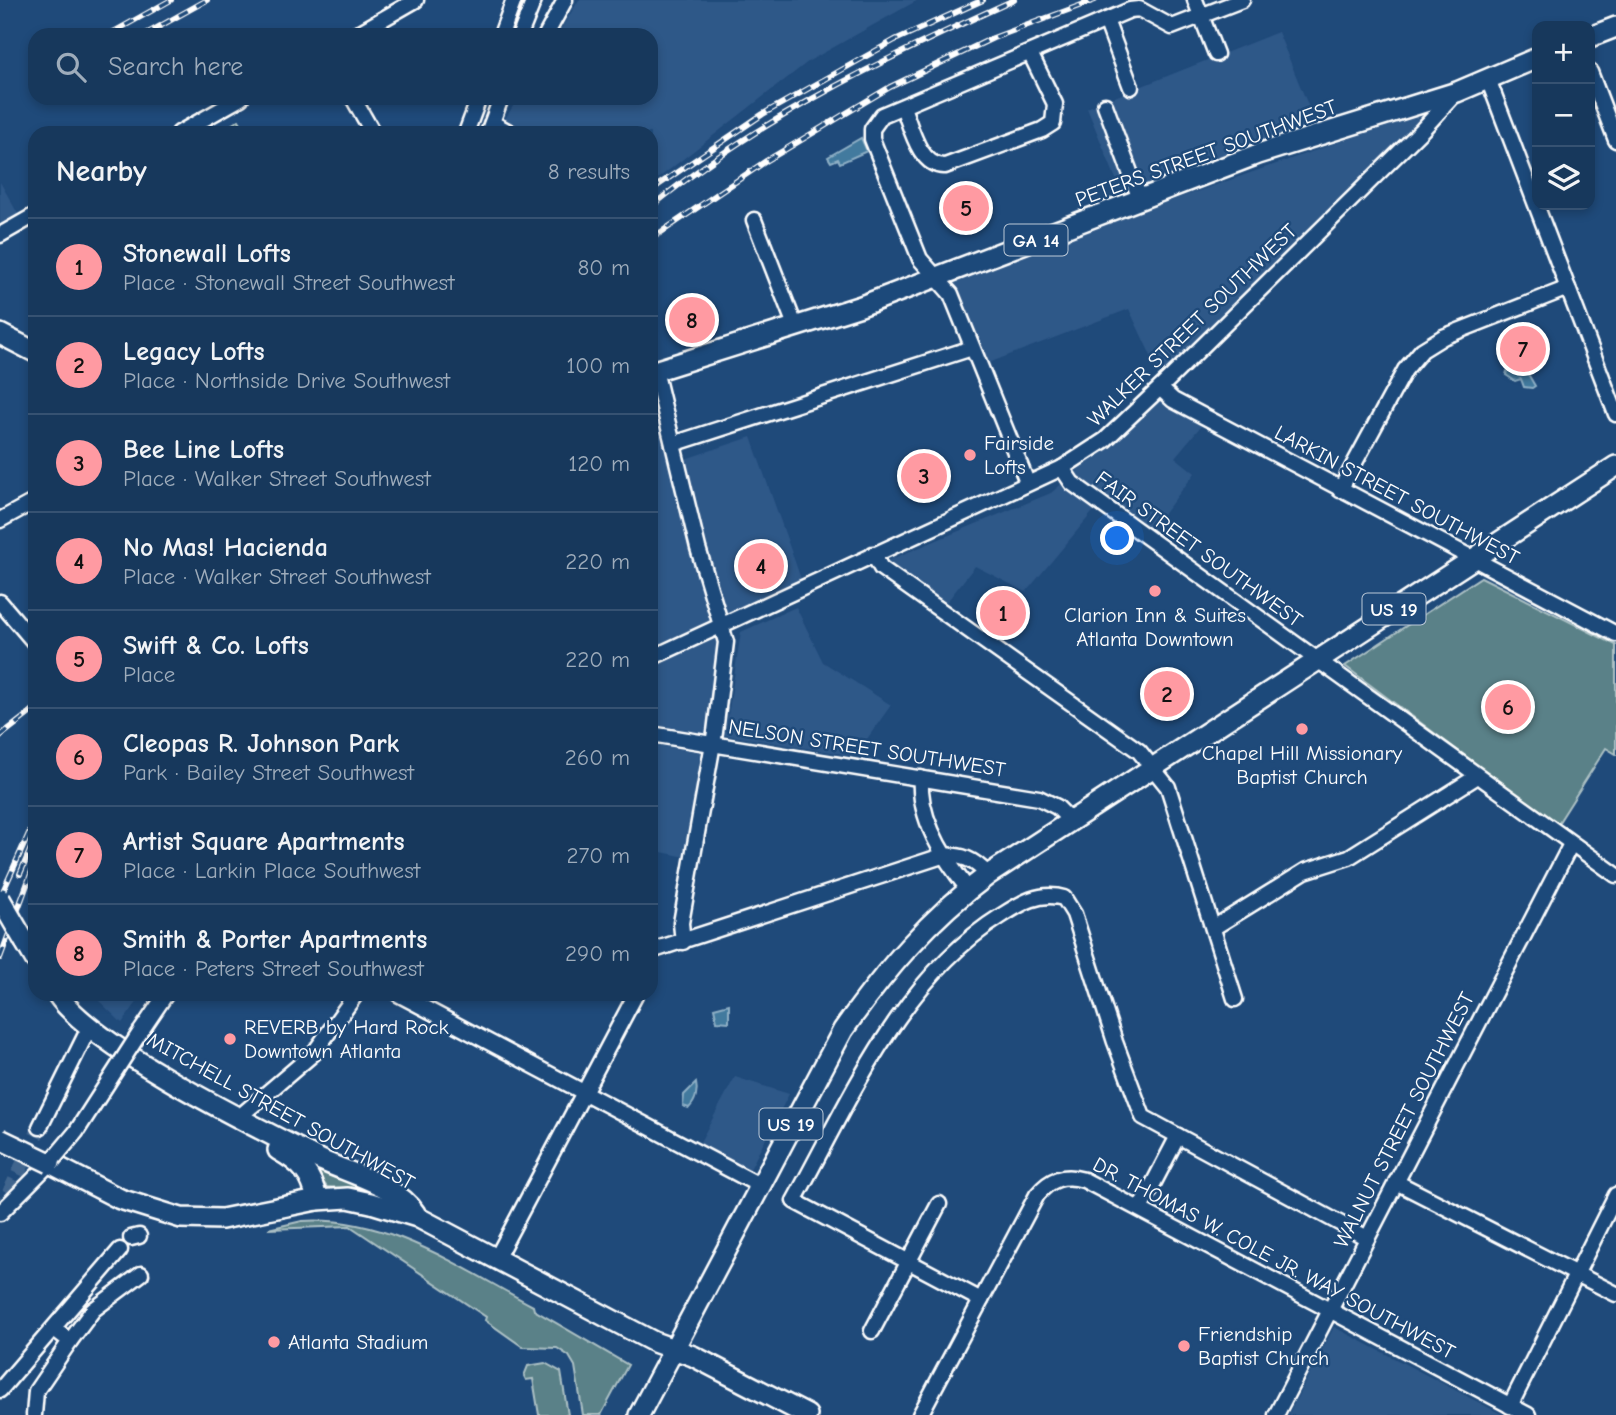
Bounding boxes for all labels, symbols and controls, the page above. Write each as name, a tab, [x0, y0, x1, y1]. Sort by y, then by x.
map controls	[1532, 21, 1595, 210]
button: +	[1532, 21, 1595, 84]
search box	[28, 28, 658, 105]
icon: search	[52, 48, 90, 86]
text: Search here	[108, 52, 243, 82]
button: −	[1532, 84, 1595, 147]
street label: PETERS STREET SOUTHWEST	[1072, 94, 1340, 212]
button: layers	[1532, 147, 1595, 210]
text: Nearby	[56, 154, 147, 189]
text: 8 results	[548, 158, 630, 185]
pin: 5	[943, 182, 989, 234]
street label: WALKER STREET SOUTHWEST	[1082, 219, 1302, 431]
road number: GA 14	[1004, 224, 1068, 256]
text: Stonewall Lofts	[123, 239, 291, 269]
text: 1	[74, 254, 84, 281]
text: 80 m	[577, 254, 630, 281]
text: Place · Stonewall Street Southwest	[123, 269, 455, 296]
pin: 8	[669, 294, 715, 346]
pin: 7	[1500, 323, 1546, 375]
text: Legacy Lofts	[123, 337, 265, 367]
text: 2	[73, 352, 85, 379]
text: 100 m	[566, 352, 630, 379]
text: Place · Northside Drive Southwest	[123, 367, 450, 394]
street label: LARKIN STREET SOUTHWEST	[1271, 420, 1523, 570]
place label: Fairside Lofts	[984, 431, 1054, 479]
text: Bee Line Lofts	[123, 435, 284, 465]
marker: Fairside Lofts	[962, 447, 978, 463]
text: 3	[73, 450, 85, 477]
text: 120 m	[568, 450, 630, 477]
pin: 3	[901, 450, 947, 502]
text: Place · Walker Street Southwest	[123, 465, 431, 492]
street label: FAIR STREET SOUTHWEST	[1091, 466, 1307, 632]
your location	[1100, 521, 1134, 555]
text: No Mas! Hacienda	[123, 533, 328, 563]
pin: 4	[738, 540, 784, 592]
text: 4	[74, 548, 84, 575]
text: 220 m	[565, 548, 630, 575]
text: Place · Walker Street Southwest	[123, 563, 431, 590]
marker: Clarion Inn & Suites Atlanta Downtown	[1147, 583, 1163, 599]
pin: 1	[980, 587, 1026, 639]
road number: US 19	[1362, 594, 1426, 624]
place label: Clarion Inn & Suites Atlanta Downtown	[1064, 603, 1246, 651]
text: Swift & Co. Lofts	[123, 631, 309, 661]
text: 5	[73, 646, 85, 673]
text: 220 m	[565, 646, 630, 673]
text: Place	[123, 661, 175, 688]
pin: 2	[1144, 668, 1190, 720]
pin: 6	[1485, 681, 1531, 733]
street label: NELSON STREET SOUTHWEST	[727, 714, 1007, 782]
marker: Chapel Hill Missionary Baptist Church	[1294, 721, 1310, 737]
text: Cleopas R. Johnson Park	[123, 729, 399, 759]
place label: Chapel Hill Missionary Baptist Church	[1202, 741, 1403, 789]
text: 6	[73, 744, 85, 771]
text: 260 m	[565, 744, 630, 771]
text: Park · Bailey Street Southwest	[123, 759, 414, 786]
text: Artist Square Apartments	[123, 827, 405, 857]
text: 7	[74, 842, 84, 869]
text: 270 m	[566, 842, 630, 869]
text: Place · Larkin Place Southwest	[123, 857, 420, 884]
text: Smith & Porter Apartments	[123, 925, 427, 955]
text: 8	[73, 940, 85, 967]
text: 290 m	[565, 940, 630, 967]
text: Place · Peters Street Southwest	[123, 955, 424, 982]
street label: WALNUT STREET SOUTHWEST	[1329, 988, 1479, 1252]
place label: REVERB by Hard Rock Downtown Atlanta	[244, 1015, 449, 1063]
street label: MITCHELL STREET SOUTHWEST	[143, 1027, 419, 1195]
marker: REVERB by Hard Rock Downtown Atlanta	[222, 1031, 238, 1047]
road number: US 19	[760, 1108, 822, 1140]
street label: DR. THOMAS W. COLE JR. WAY SOUTHWEST	[1089, 1152, 1459, 1364]
place label: Friendship Baptist Church	[1198, 1322, 1329, 1370]
place label: Atlanta Stadium	[288, 1330, 428, 1354]
marker: Atlanta Stadium	[266, 1334, 282, 1350]
marker: Friendship Baptist Church	[1176, 1338, 1192, 1354]

